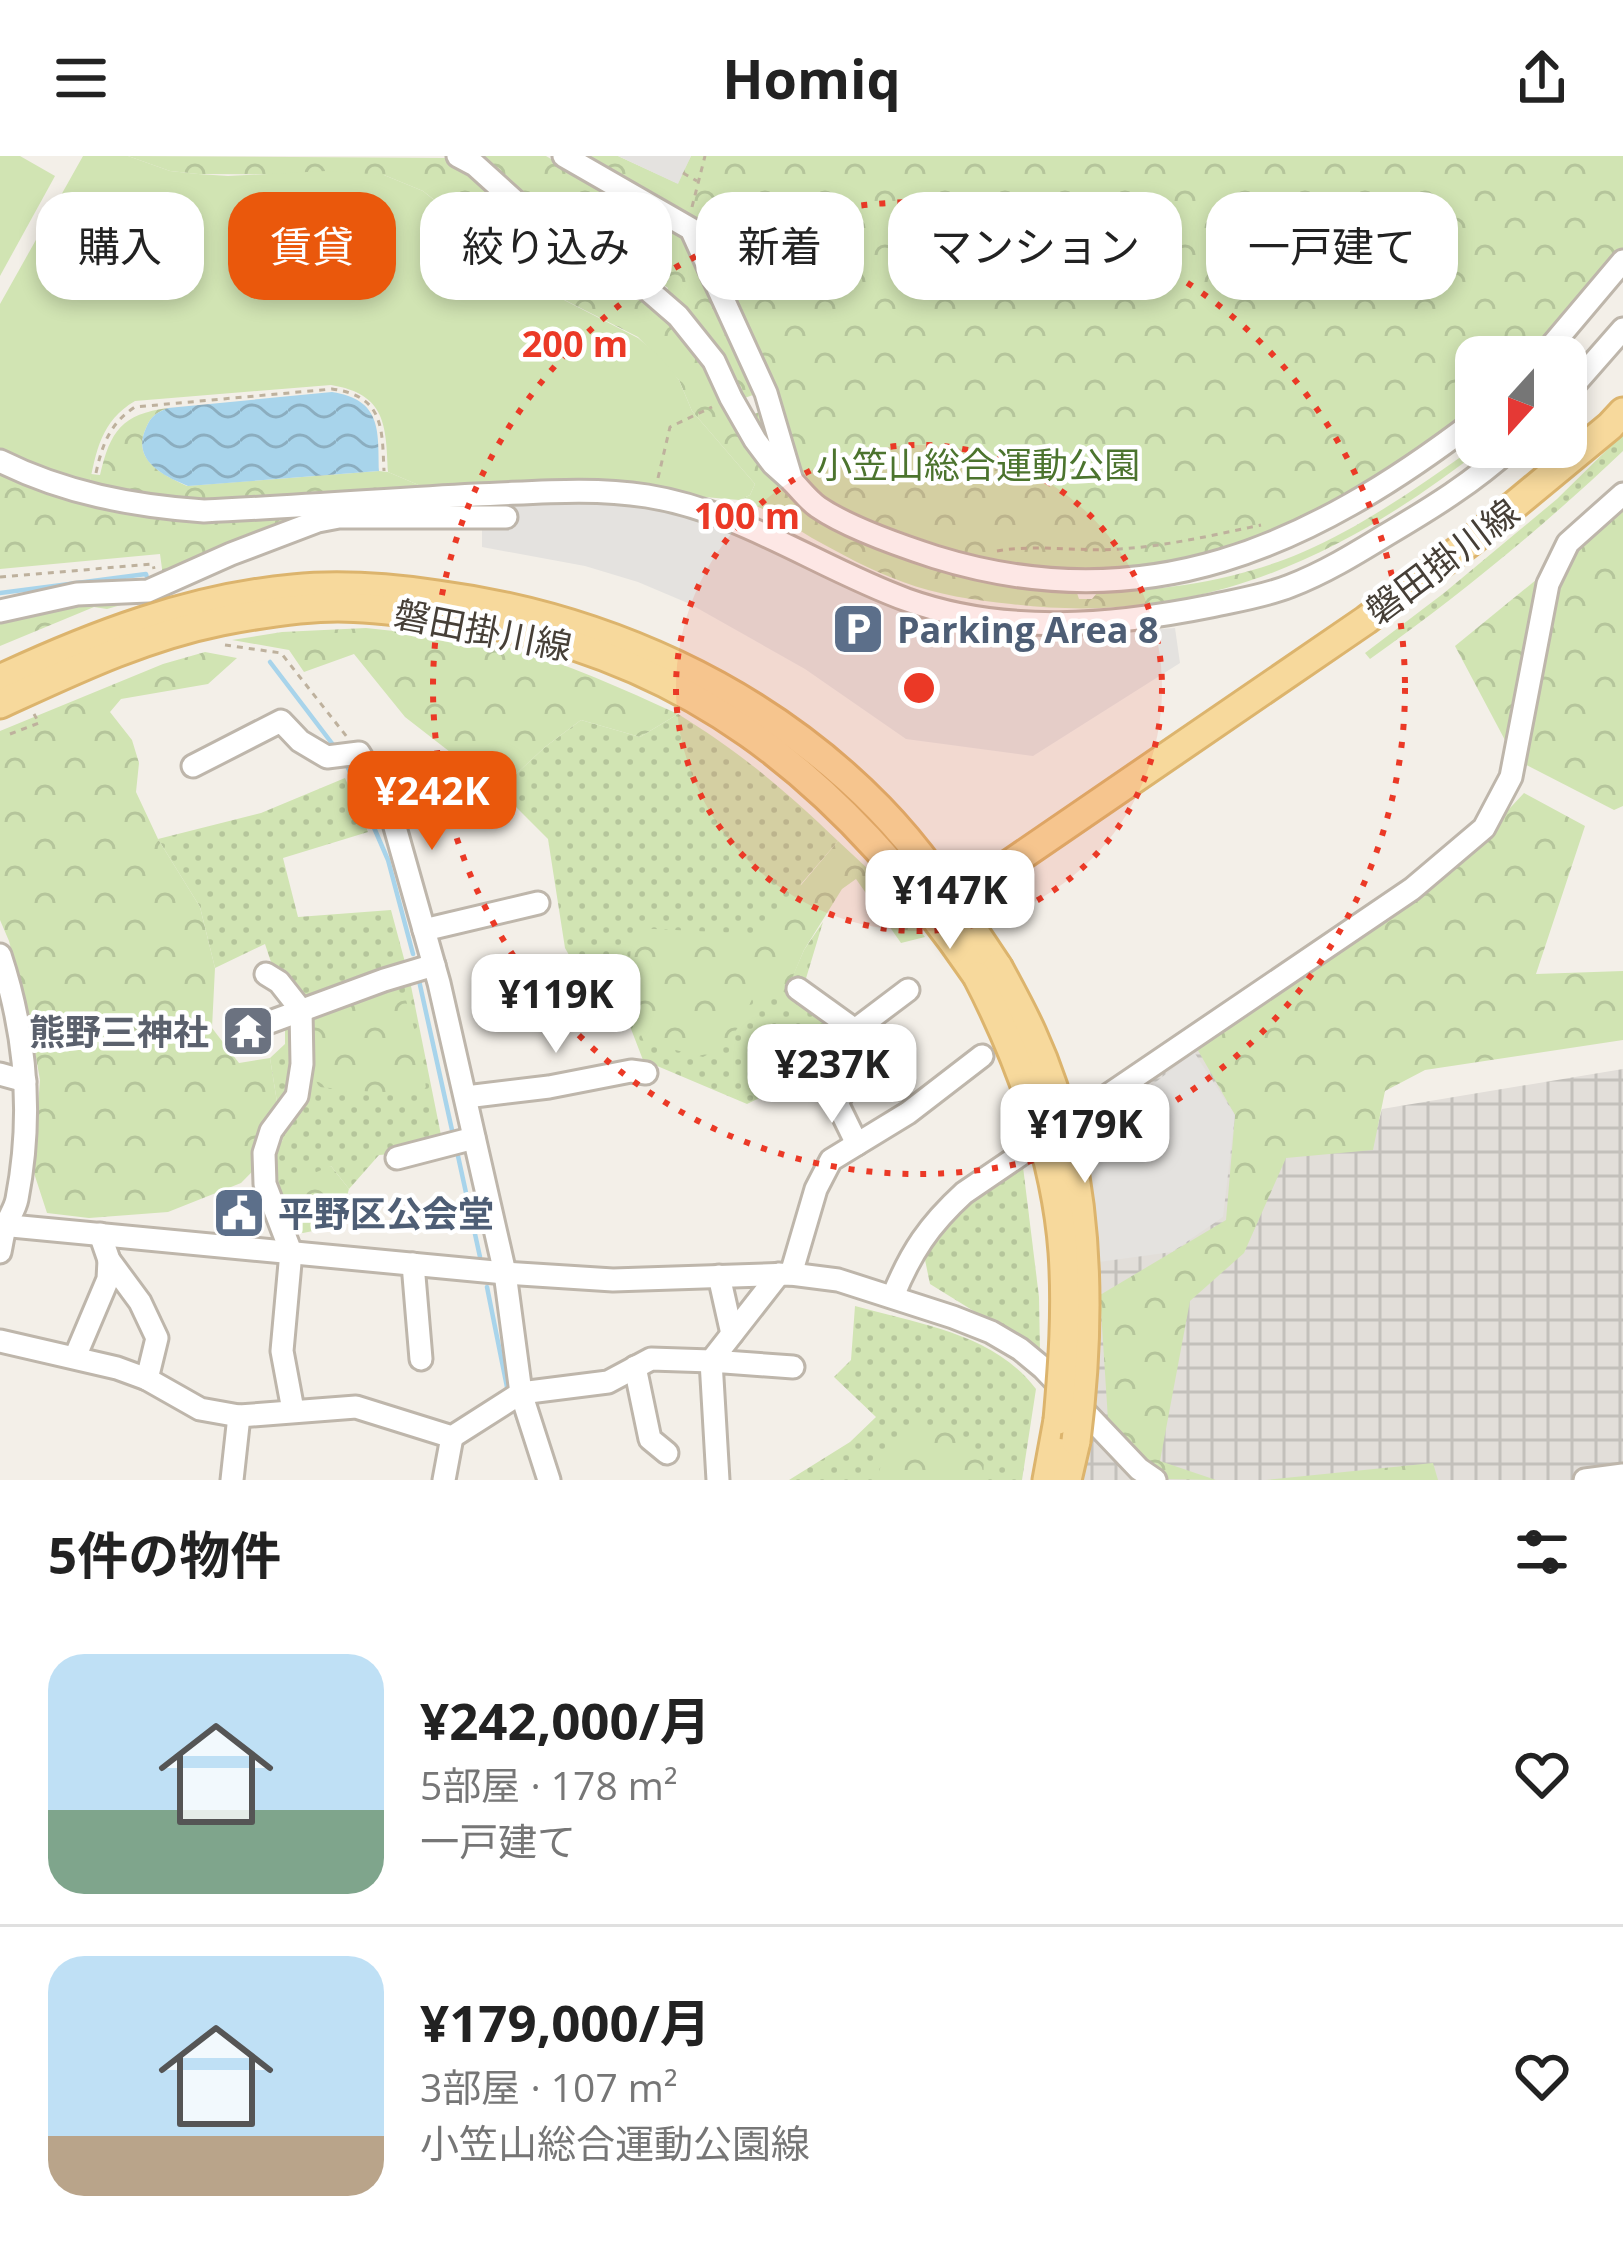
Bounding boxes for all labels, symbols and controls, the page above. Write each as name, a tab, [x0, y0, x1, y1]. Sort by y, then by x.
text: Homiq	[722, 41, 901, 115]
icon: menu	[48, 45, 114, 111]
icon: share	[1509, 45, 1575, 111]
chip: 購入	[36, 192, 204, 300]
chip: 賃貸	[228, 192, 396, 300]
chip: 絞り込み	[420, 192, 672, 300]
chip: 新着	[696, 192, 864, 300]
chip: マンション	[888, 192, 1182, 300]
chip: 一戸建て	[1206, 192, 1458, 300]
text: 200 m	[522, 319, 628, 368]
north arrow	[1455, 336, 1587, 468]
map controls	[1455, 336, 1587, 468]
park label: 小笠山総合運動公園	[816, 440, 1140, 489]
street label: 磐田掛川線	[1355, 487, 1529, 635]
text: 100 m	[694, 491, 800, 540]
street label: 磐田掛川線	[390, 589, 576, 671]
parking icon: Parking Area 8	[830, 601, 886, 657]
place label: Parking Area 8	[897, 605, 1159, 654]
centre of rings	[898, 667, 940, 709]
pin: ¥242K	[348, 751, 516, 853]
text: ¥242K	[374, 763, 490, 816]
pin: ¥147K	[866, 850, 1034, 952]
text: ¥147K	[892, 862, 1008, 915]
pin: ¥119K	[472, 954, 640, 1056]
text: ¥119K	[498, 966, 614, 1019]
temple icon: 熊野三神社	[220, 1003, 276, 1059]
place label: 熊野三神社	[29, 1007, 209, 1056]
pin: ¥237K	[748, 1024, 916, 1126]
text: ¥237K	[774, 1036, 890, 1089]
pin: ¥179K	[1001, 1084, 1169, 1186]
text: ¥179K	[1027, 1096, 1143, 1149]
public building icon: 平野区公会堂	[211, 1185, 267, 1241]
place label: 平野区公会堂	[278, 1189, 494, 1238]
text: 5件の物件	[48, 1519, 281, 1589]
icon: filters	[1509, 1519, 1575, 1585]
text: ¥242,000/月	[420, 1685, 711, 1755]
icon: home	[144, 1702, 288, 1846]
icon: heart	[1509, 1741, 1575, 1807]
text: 5部屋 · 178 m²	[420, 1758, 678, 1811]
text: 一戸建て	[420, 1814, 576, 1867]
text: ¥179,000/月	[420, 1987, 711, 2057]
icon: home	[144, 2004, 288, 2148]
icon: heart	[1509, 2043, 1575, 2109]
text: 3部屋 · 107 m²	[420, 2060, 678, 2113]
text: 小笠山総合運動公園線	[420, 2116, 810, 2169]

